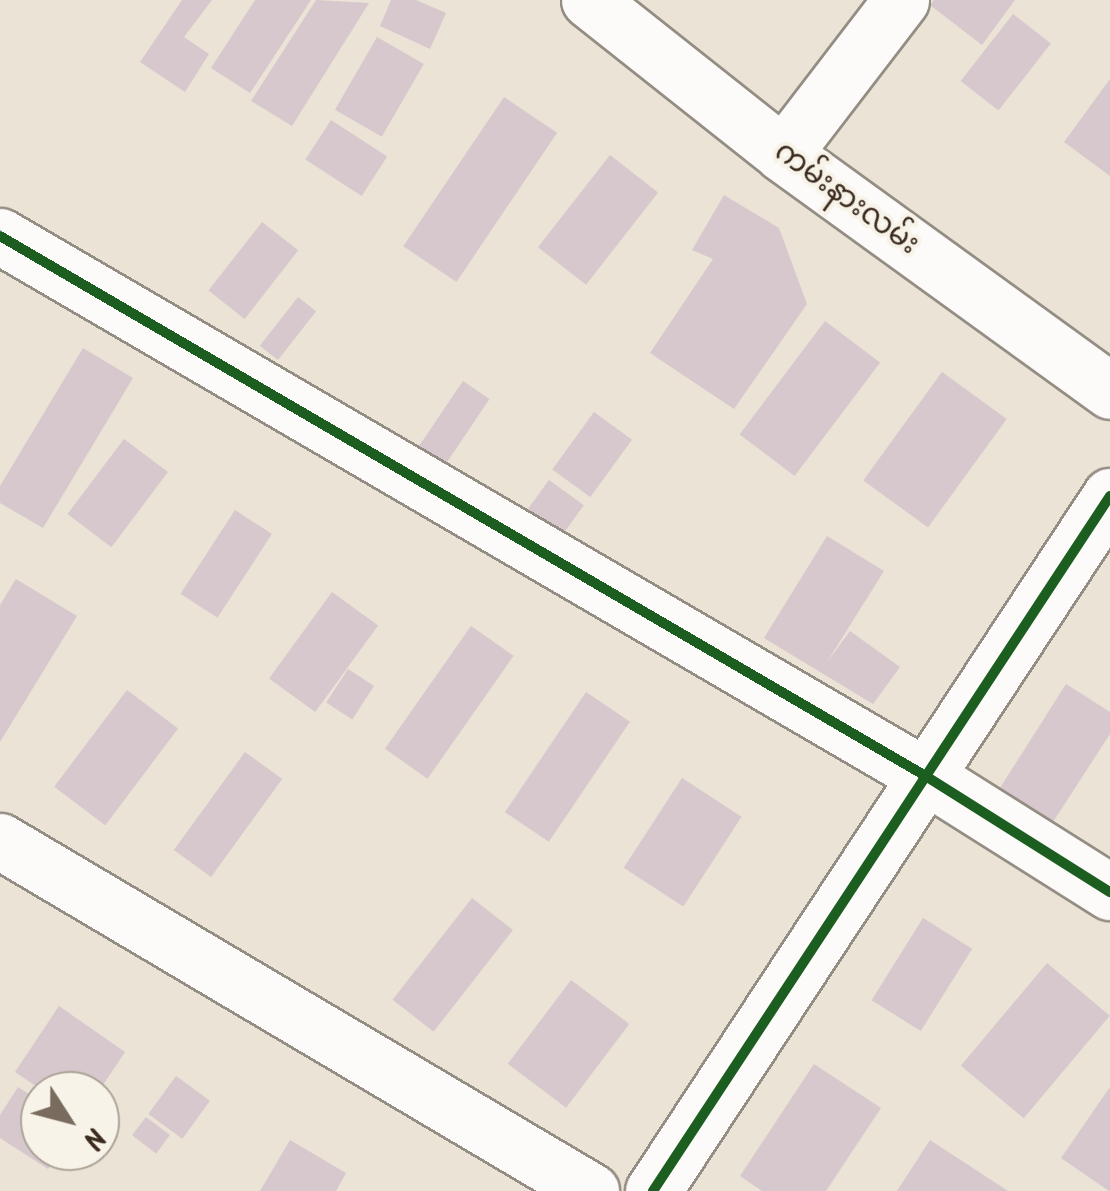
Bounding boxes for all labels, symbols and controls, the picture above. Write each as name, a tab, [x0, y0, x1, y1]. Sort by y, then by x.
street label: ကမ်းနားလမ်း	[767, 134, 925, 264]
north arrow	[20, 1071, 120, 1171]
text: N	[70, 1117, 116, 1158]

